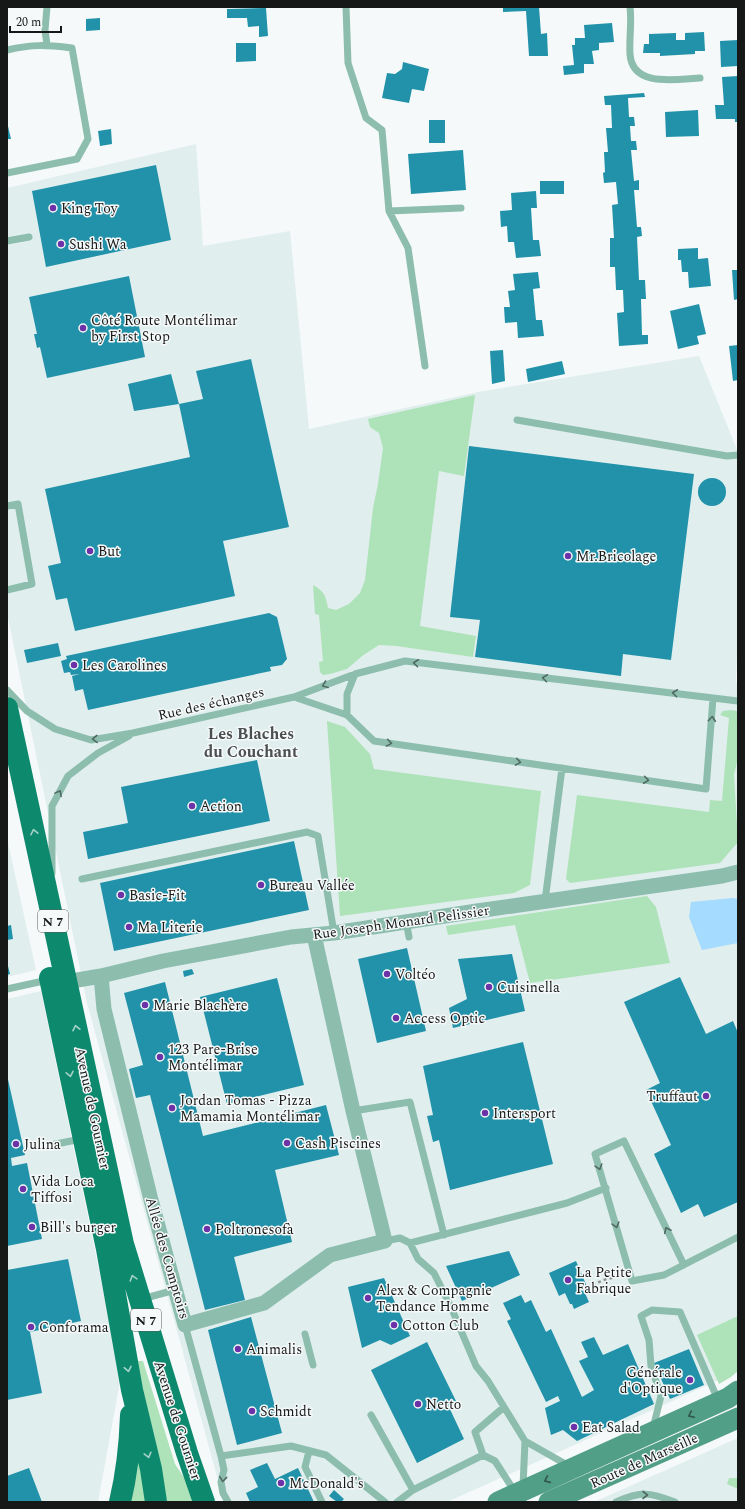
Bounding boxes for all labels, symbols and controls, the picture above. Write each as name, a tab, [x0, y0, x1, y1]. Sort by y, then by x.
scale bar	[10, 8, 61, 34]
text: 20 m	[16, 13, 41, 32]
place label: King Toy	[61, 198, 119, 219]
marker: King Toy	[48, 203, 58, 213]
place label: Sushi Wa	[69, 234, 127, 255]
marker: Sushi Wa	[56, 239, 66, 249]
place label: Côté Route Montélimar by First Stop	[91, 310, 238, 347]
marker: Côté Route Montélimar by First Stop	[78, 323, 88, 333]
place label: But	[98, 541, 120, 562]
marker: But	[85, 546, 95, 556]
place label: Mr.Bricolage	[576, 546, 657, 567]
marker: Mr.Bricolage	[563, 551, 573, 561]
place label: Les Carolines	[82, 655, 167, 676]
one-way arrow	[413, 659, 419, 668]
marker: Les Carolines	[69, 660, 79, 670]
one-way arrow	[542, 674, 548, 683]
street label: Rue des échanges	[156, 681, 266, 726]
one-way arrow	[321, 681, 328, 689]
one-way arrow	[671, 689, 678, 698]
one-way arrow	[707, 716, 716, 722]
district label: Les Blaches du Couchant	[204, 722, 298, 764]
one-way arrow	[92, 734, 98, 743]
one-way arrow	[386, 738, 392, 747]
one-way arrow	[515, 757, 521, 766]
one-way arrow	[643, 775, 650, 784]
one-way arrow	[54, 790, 61, 798]
place label: Action	[200, 796, 242, 817]
marker: Action	[187, 801, 197, 811]
one-way arrow	[31, 829, 39, 836]
place label: Bureau Vallée	[269, 875, 355, 896]
marker: Bureau Vallée	[256, 880, 266, 890]
place label: Basic-Fit	[129, 885, 185, 906]
marker: Basic-Fit	[116, 890, 126, 900]
street label: Rue Joseph Monard Pelissier	[312, 900, 491, 945]
road number: N 7	[38, 910, 68, 932]
place label: Ma Literie	[137, 917, 203, 938]
marker: Ma Literie	[124, 922, 134, 932]
place label: Voltéo	[395, 964, 436, 985]
marker: Voltéo	[382, 969, 392, 979]
place label: Cuisinella	[497, 977, 560, 998]
marker: Cuisinella	[484, 982, 494, 992]
place label: Marie Blachère	[153, 995, 248, 1016]
marker: Marie Blachère	[140, 1000, 150, 1010]
place label: Access Optic	[404, 1008, 485, 1029]
marker: Access Optic	[391, 1013, 401, 1023]
one-way arrow	[73, 1025, 81, 1031]
place label: 123 Pare-Brise Montélimar	[168, 1039, 258, 1076]
street label: Avenue de Gournier	[69, 1045, 116, 1172]
marker: 123 Pare-Brise Montélimar	[155, 1052, 165, 1062]
one-way arrow	[65, 1071, 73, 1078]
place label: Truffaut	[646, 1086, 698, 1107]
place label: Jordan Tomas - Pizza Mamamia Montélimar	[180, 1090, 320, 1127]
marker: Truffaut	[701, 1091, 711, 1101]
marker: Jordan Tomas - Pizza Mamamia Montélimar	[167, 1103, 177, 1113]
place label: Intersport	[493, 1103, 556, 1124]
marker: Intersport	[480, 1108, 490, 1118]
place label: Cash Piscines	[295, 1133, 381, 1154]
place label: Julina	[24, 1134, 61, 1155]
marker: Cash Piscines	[282, 1138, 292, 1148]
marker: Julina	[11, 1139, 21, 1149]
one-way arrow	[594, 1164, 603, 1171]
place label: Vida Loca Tiffosi	[31, 1171, 94, 1208]
marker: Vida Loca Tiffosi	[18, 1184, 28, 1194]
street label: Allée des Comptoirs	[140, 1195, 195, 1322]
place label: Bill's burger	[40, 1217, 116, 1238]
place label: Poltronesofà	[215, 1219, 294, 1240]
one-way arrow	[611, 1221, 620, 1228]
marker: Bill's burger	[27, 1222, 37, 1232]
marker: Poltronesofà	[202, 1224, 212, 1234]
one-way arrow	[664, 1226, 672, 1234]
place label: La Petite Fabrique	[576, 1262, 632, 1299]
one-way arrow	[129, 1275, 138, 1282]
marker: La Petite Fabrique	[563, 1275, 573, 1285]
place label: Alex & Compagnie Tendance Homme	[376, 1280, 492, 1317]
marker: Alex & Compagnie Tendance Homme	[363, 1293, 373, 1303]
road number: N 7	[131, 1309, 161, 1331]
place label: Cotton Club	[402, 1315, 479, 1336]
place label: Conforama	[39, 1317, 109, 1338]
marker: Cotton Club	[389, 1320, 399, 1330]
marker: Conforama	[26, 1322, 36, 1332]
place label: Animalis	[246, 1339, 302, 1360]
marker: Animalis	[233, 1344, 243, 1354]
street label: Avenue de Gournier	[148, 1358, 207, 1483]
place label: Générale d'Optique	[620, 1362, 682, 1399]
one-way arrow	[124, 1366, 132, 1372]
marker: Générale d'Optique	[685, 1375, 695, 1385]
place label: Netto	[426, 1394, 461, 1415]
marker: Netto	[413, 1399, 423, 1409]
place label: Schmidt	[260, 1401, 312, 1422]
marker: Schmidt	[247, 1406, 257, 1416]
one-way arrow	[688, 1411, 695, 1419]
place label: Eat Salad	[582, 1417, 640, 1438]
marker: Eat Salad	[569, 1422, 579, 1432]
street label: Route de Marseille	[587, 1427, 702, 1494]
one-way arrow	[144, 1452, 152, 1458]
place label: McDonald's	[289, 1473, 364, 1494]
one-way arrow	[543, 1475, 551, 1483]
one-way arrow	[219, 1476, 228, 1483]
marker: McDonald's	[276, 1478, 286, 1488]
one-way arrow	[642, 1491, 648, 1499]

